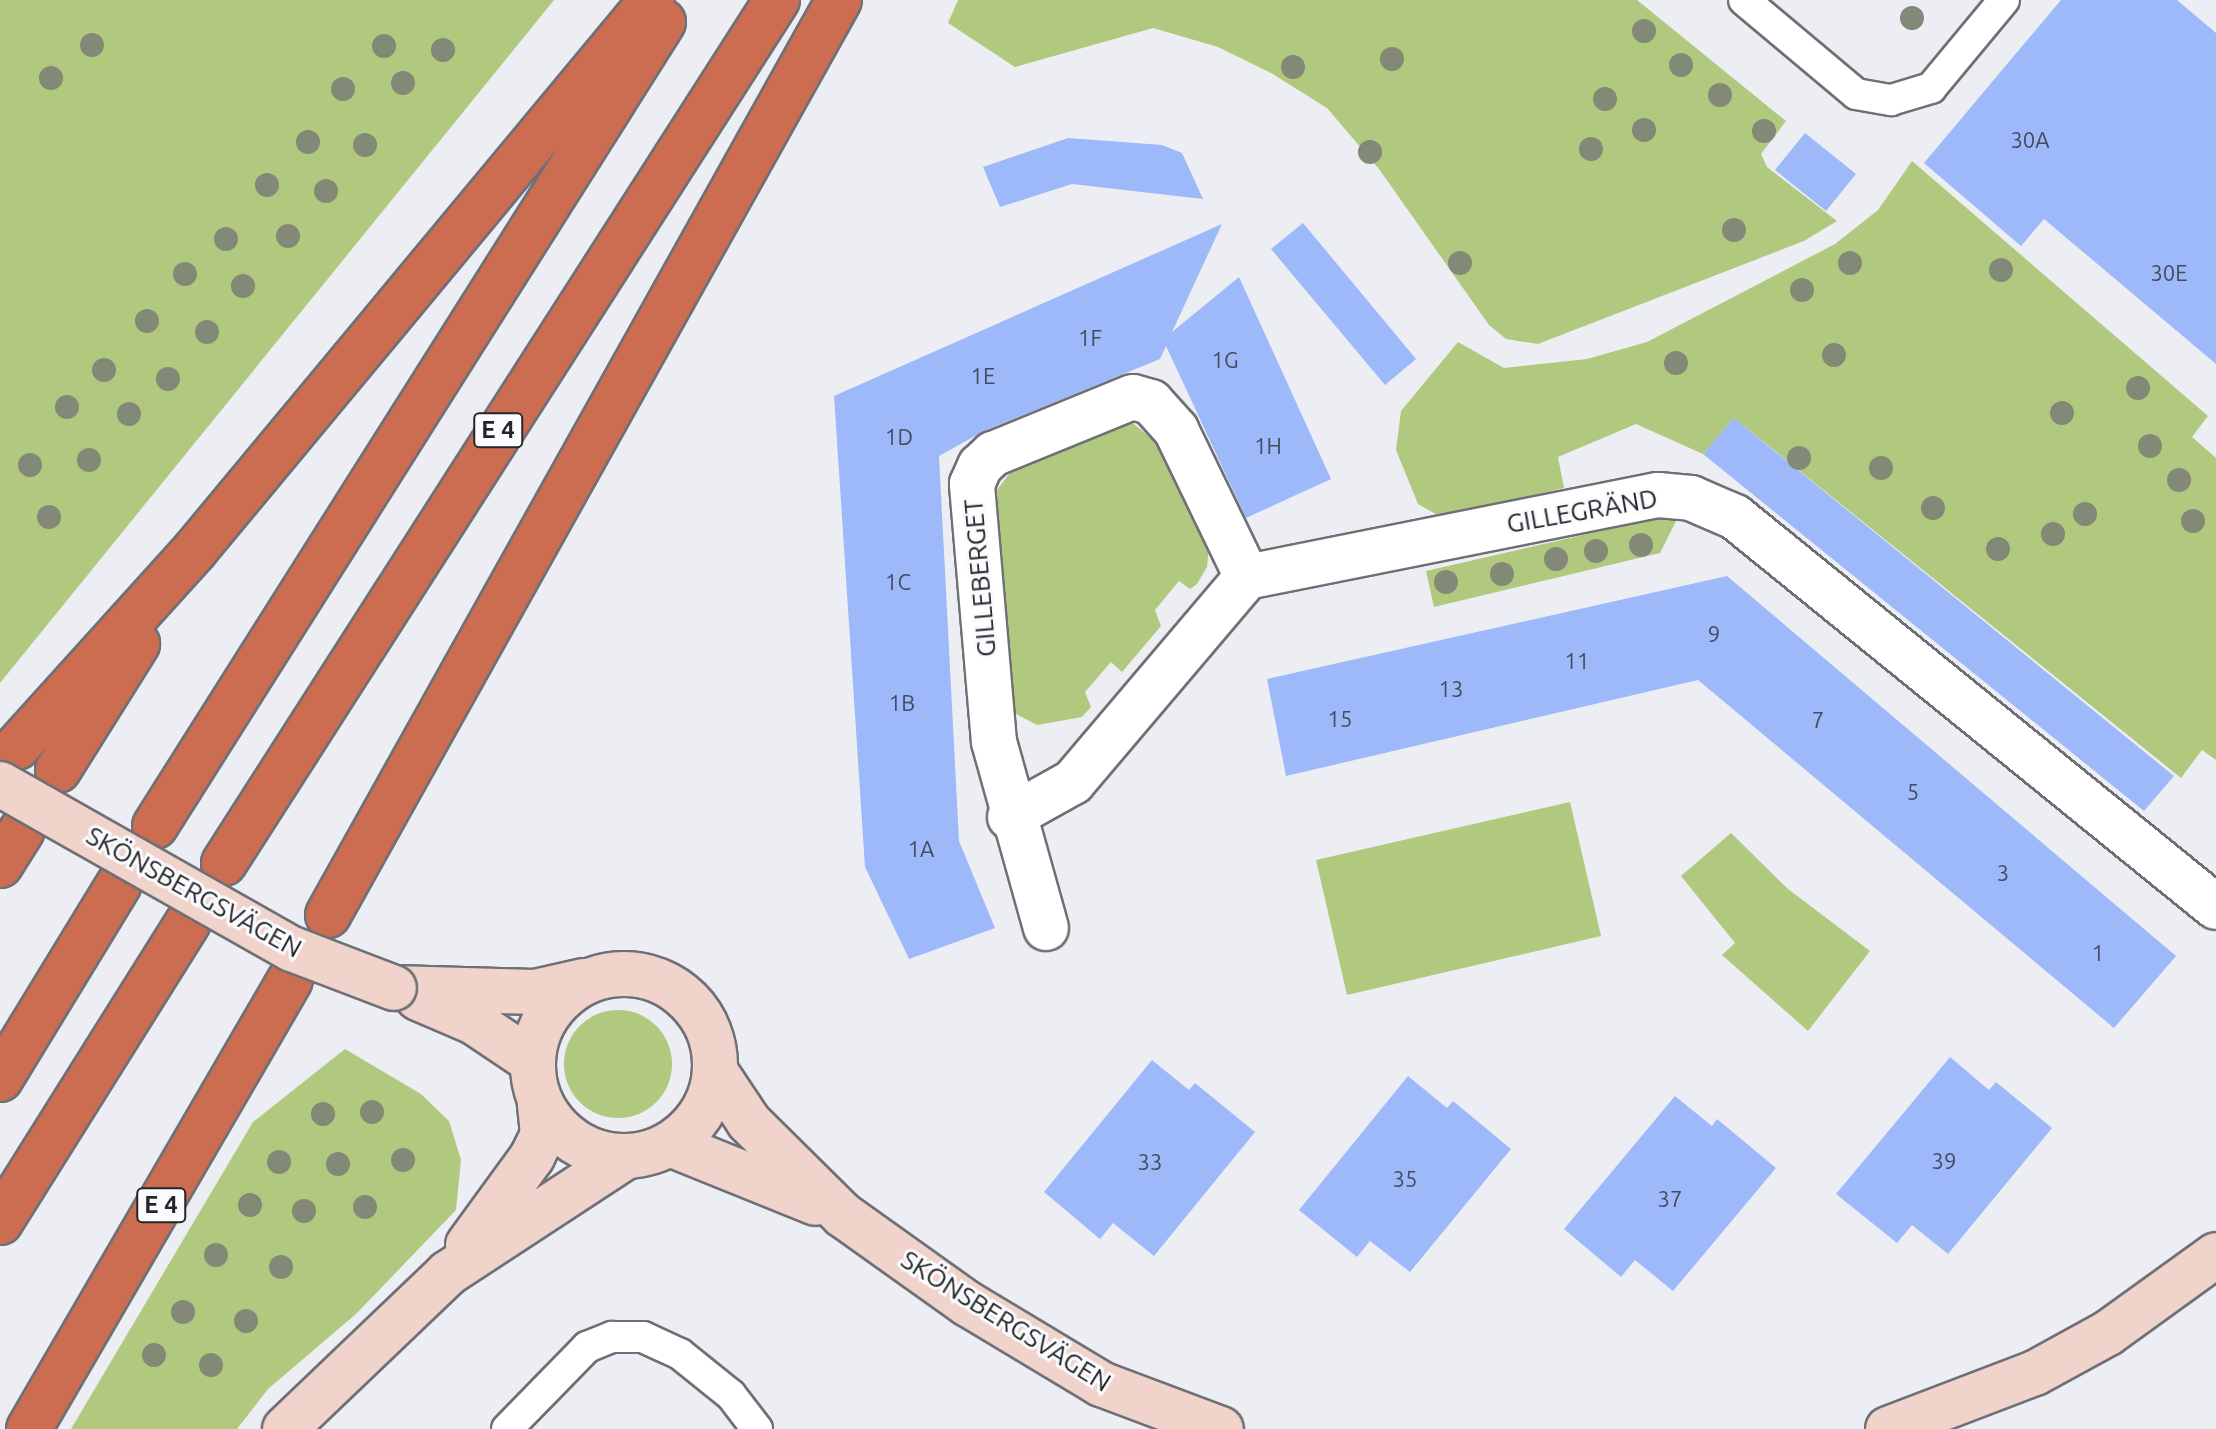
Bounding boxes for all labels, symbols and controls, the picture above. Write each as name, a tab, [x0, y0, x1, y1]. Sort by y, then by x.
house number: 30A	[2010, 127, 2050, 153]
house number: 30E	[2150, 260, 2188, 286]
house number: 1F	[1078, 325, 1102, 351]
house number: 1G	[1212, 347, 1238, 373]
house number: 1E	[971, 363, 995, 389]
road number: E 4	[472, 410, 524, 450]
house number: 1D	[885, 424, 913, 450]
house number: 1H	[1254, 433, 1282, 459]
street label: GILLEGRÄND	[1504, 482, 1660, 540]
street label: GILLEBERGET	[958, 498, 1002, 658]
house number: 1C	[885, 569, 911, 595]
house number: 9	[1708, 621, 1720, 647]
house number: 11	[1565, 648, 1589, 674]
house number: 13	[1439, 676, 1463, 702]
house number: 1B	[889, 690, 915, 716]
house number: 15	[1328, 706, 1352, 732]
house number: 7	[1812, 707, 1824, 733]
house number: 5	[1907, 779, 1919, 805]
street label: SKÖNSBERGSVÄGEN	[81, 820, 307, 964]
house number: 1A	[908, 836, 934, 862]
house number: 3	[1997, 860, 2009, 886]
house number: 1	[2092, 940, 2104, 966]
house number: 39	[1932, 1148, 1956, 1174]
house number: 33	[1138, 1149, 1162, 1175]
house number: 35	[1393, 1166, 1417, 1192]
road number: E 4	[135, 1185, 187, 1225]
house number: 37	[1658, 1186, 1682, 1212]
street label: SKÖNSBERGSVÄGEN	[895, 1244, 1117, 1398]

